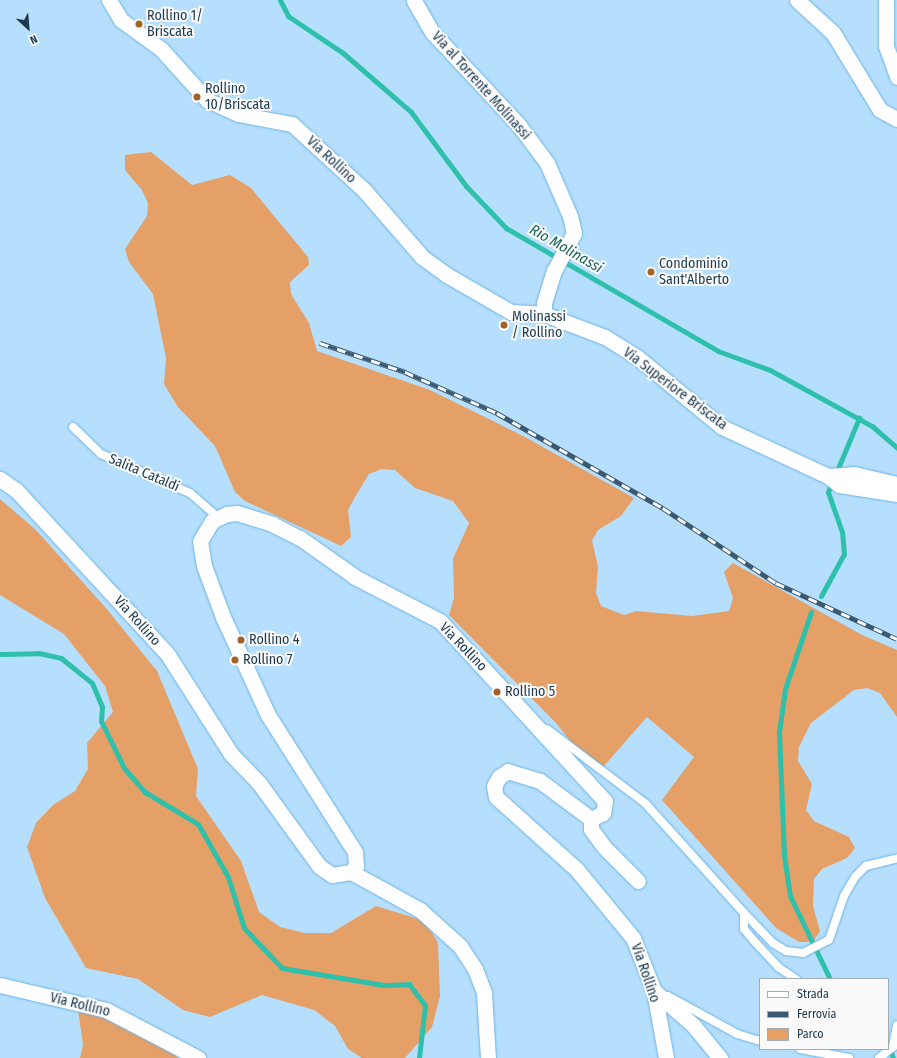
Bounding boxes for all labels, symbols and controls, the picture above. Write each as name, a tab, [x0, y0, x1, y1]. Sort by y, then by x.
north arrow	[8, 8, 48, 48]
place label: Rollino 1/ Briscata	[147, 8, 203, 40]
marker: Rollino 1/ Briscata	[134, 19, 144, 29]
street label: Via al Torrente Molinassi	[428, 28, 534, 144]
text: N	[28, 32, 39, 47]
place label: Rollino 10/Briscata	[205, 81, 270, 114]
marker: Rollino 10/Briscata	[192, 92, 202, 102]
street label: Via Rollino	[303, 133, 359, 187]
water label: Rio Molinassi	[526, 221, 606, 277]
place label: Condominio Sant'Alberto	[659, 256, 729, 288]
marker: Condominio Sant'Alberto	[646, 267, 656, 277]
place label: Molinassi / Rollino	[512, 309, 566, 342]
marker: Molinassi / Rollino	[499, 320, 509, 330]
street label: Via Superiore Briscata	[620, 344, 730, 434]
street label: Salita Cataldi	[106, 451, 182, 495]
street label: Via Rollino	[110, 593, 164, 649]
street label: Via Rollino	[436, 619, 490, 675]
place label: Rollino 4	[249, 632, 300, 648]
marker: Rollino 4	[236, 635, 246, 645]
place label: Rollino 7	[243, 652, 292, 668]
marker: Rollino 7	[230, 655, 240, 665]
place label: Rollino 5	[505, 684, 555, 700]
marker: Rollino 5	[492, 687, 502, 697]
street label: Via Rollino	[627, 941, 663, 1005]
legend	[759, 978, 889, 1050]
text: Strada	[797, 987, 829, 1001]
street label: Via Rollino	[48, 989, 112, 1021]
text: Ferrovia	[797, 1007, 836, 1021]
text: Parco	[797, 1027, 824, 1041]

